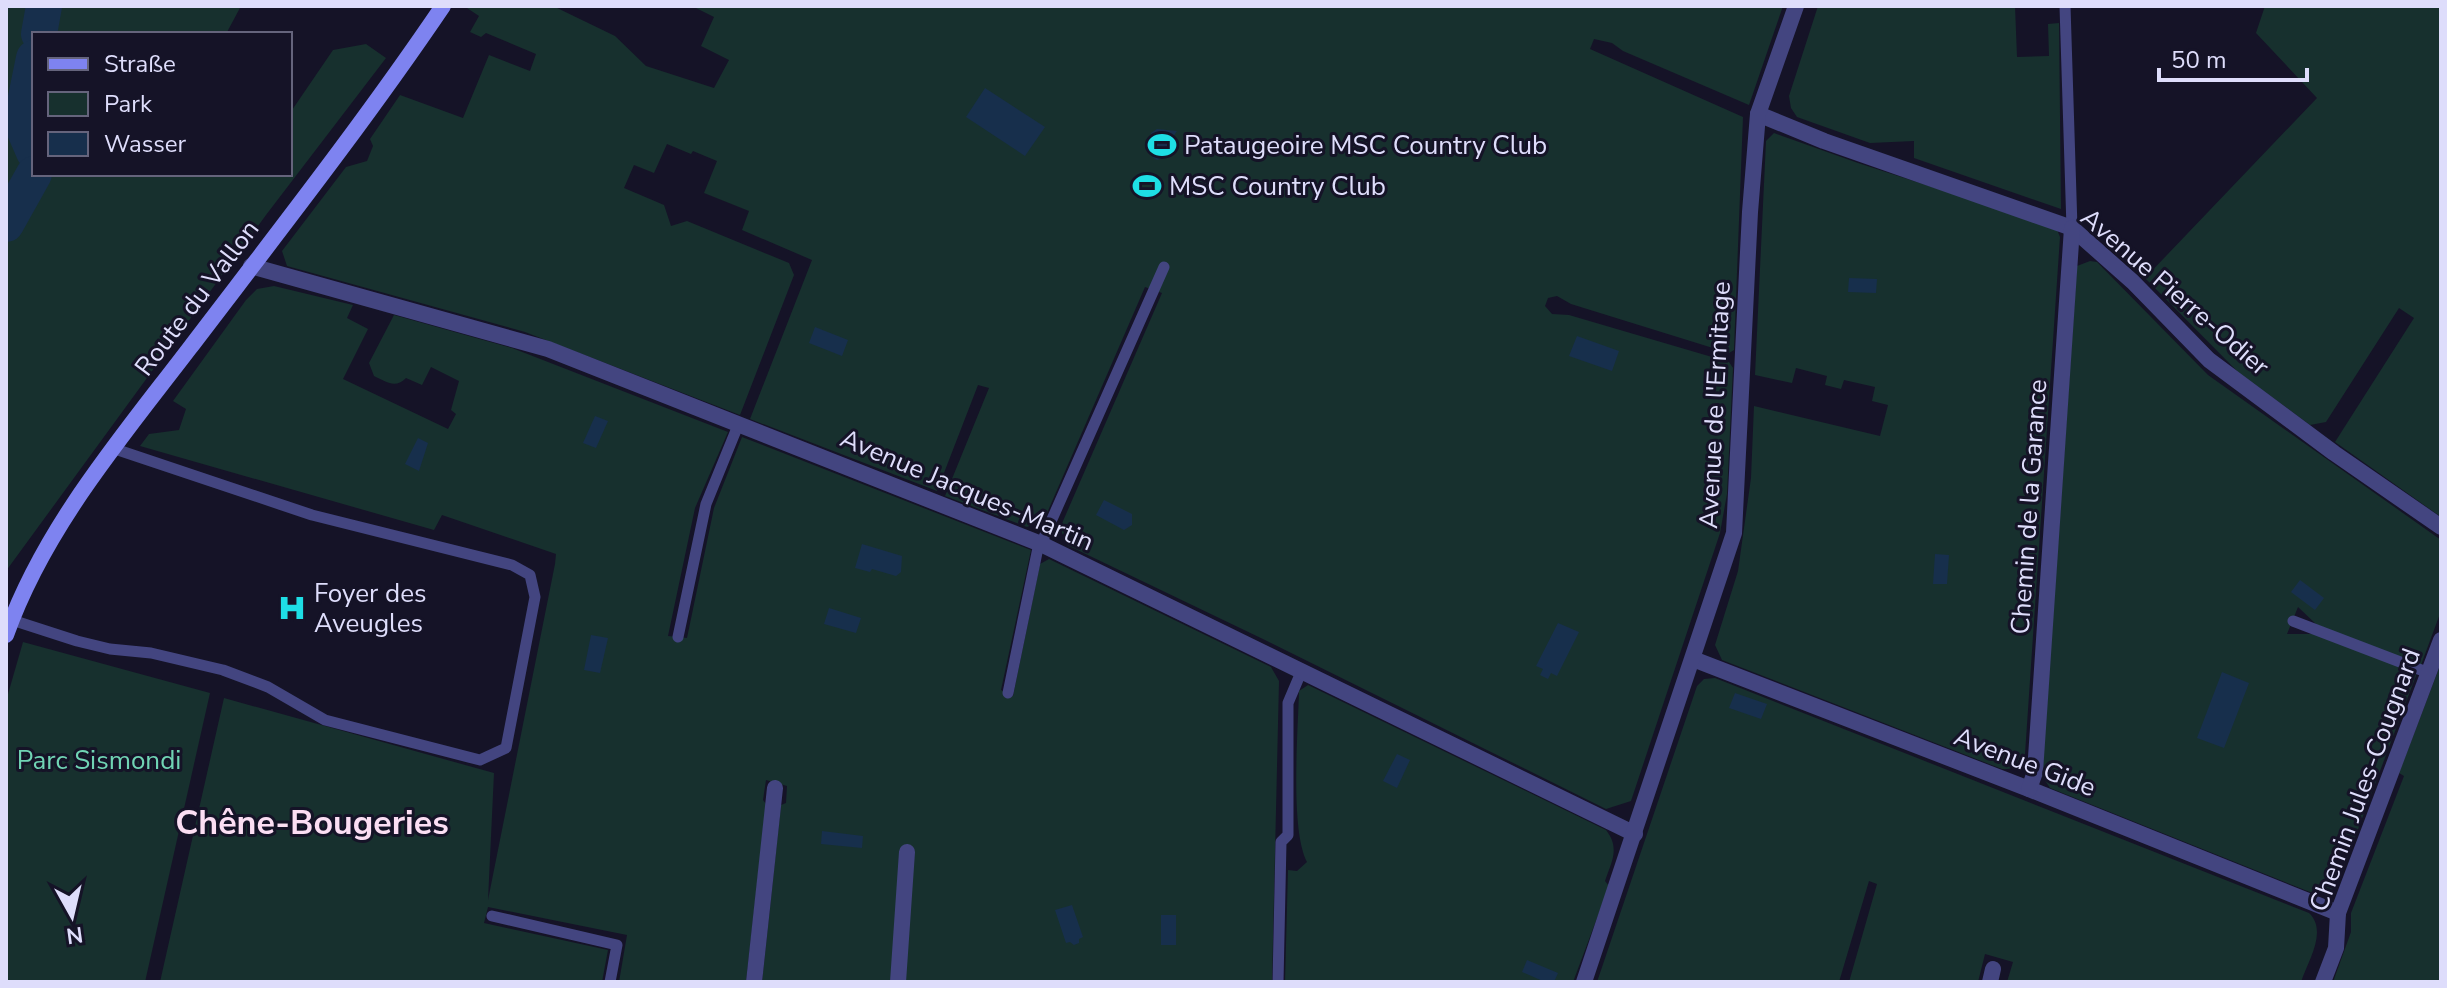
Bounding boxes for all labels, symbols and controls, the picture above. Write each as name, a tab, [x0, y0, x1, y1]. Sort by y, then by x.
legend	[32, 32, 292, 176]
scale bar	[2159, 32, 2307, 82]
text: 50 m	[2171, 44, 2227, 76]
text: Straße	[104, 48, 176, 80]
text: Park	[104, 88, 153, 120]
text: Wasser	[104, 128, 187, 160]
place label: Pataugeoire MSC Country Club	[1184, 128, 1547, 163]
sports icon: Pataugeoire MSC Country Club	[1147, 130, 1177, 160]
place label: MSC Country Club	[1169, 169, 1386, 204]
sports icon: MSC Country Club	[1132, 171, 1162, 201]
street label: Avenue Pierre-Odier	[2073, 200, 2277, 384]
street label: Route du Vallon	[127, 213, 267, 383]
street label: Avenue de l'Ermitage	[1691, 280, 1739, 530]
street label: Chemin de la Garance	[2003, 378, 2055, 636]
street label: Avenue Jacques-Martin	[835, 421, 1099, 559]
place label: Foyer des Aveugles	[314, 576, 427, 641]
hospital icon: Foyer des Aveugles	[277, 593, 307, 623]
street label: Chemin Jules-Cougnard	[2301, 644, 2429, 916]
street label: Avenue Gide	[1949, 719, 2101, 805]
park label: Parc Sismondi	[17, 743, 181, 778]
district label: Chêne-Bougeries	[175, 800, 449, 846]
north arrow	[32, 876, 112, 956]
text: N	[64, 919, 85, 951]

